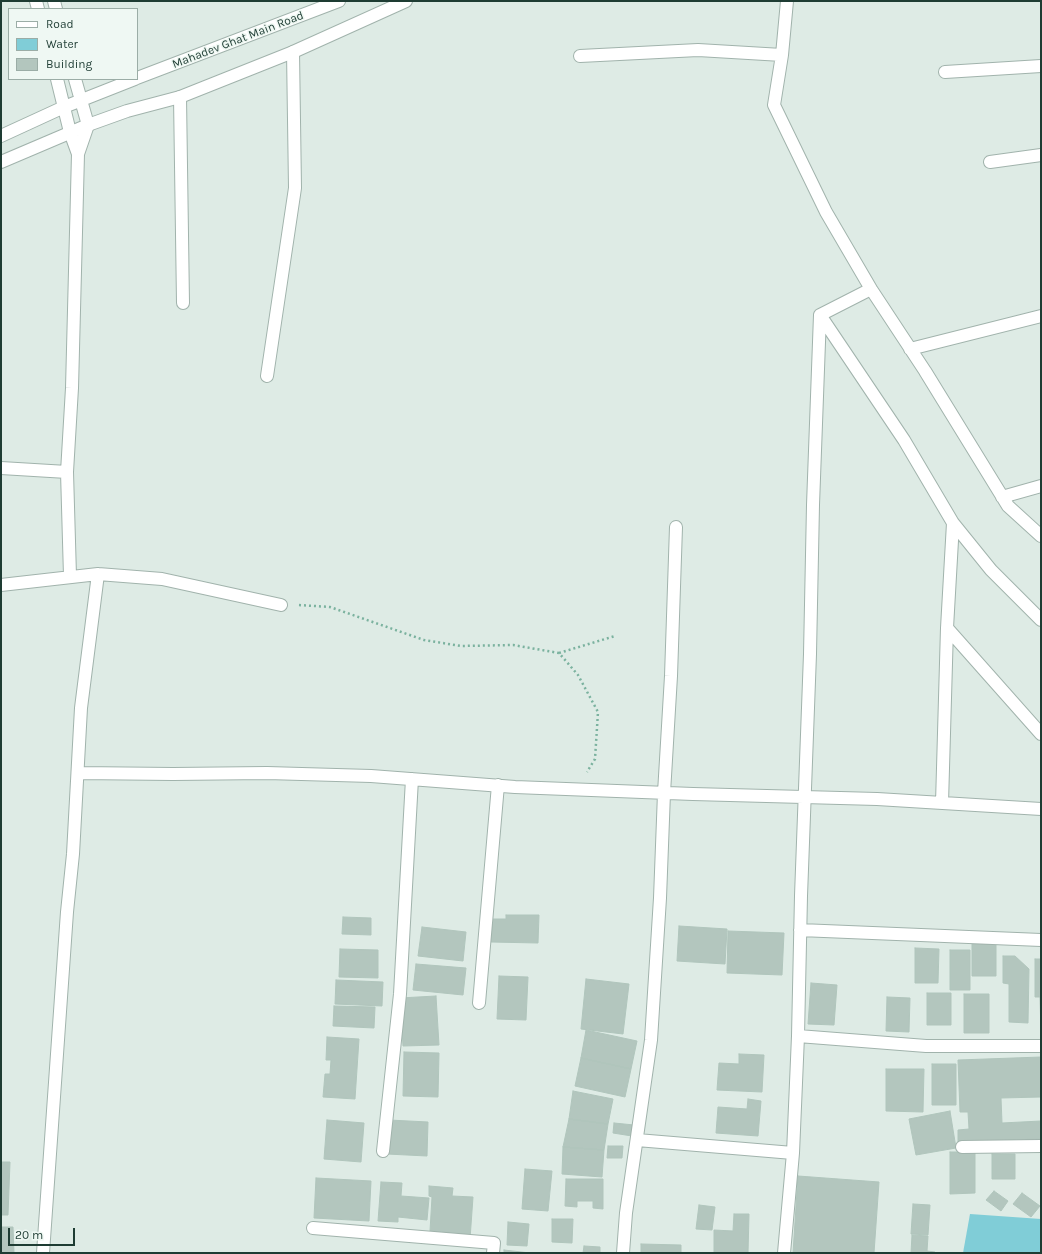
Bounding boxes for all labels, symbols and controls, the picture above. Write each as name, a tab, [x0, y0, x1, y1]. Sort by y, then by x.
legend	[8, 8, 138, 80]
street label: Mahadev Ghat Main Road	[170, 8, 306, 72]
text: Road	[46, 17, 74, 31]
text: Water	[46, 37, 78, 51]
text: Building	[46, 57, 92, 71]
scale bar	[10, 1220, 77, 1246]
text: 20 m	[15, 1228, 43, 1242]

